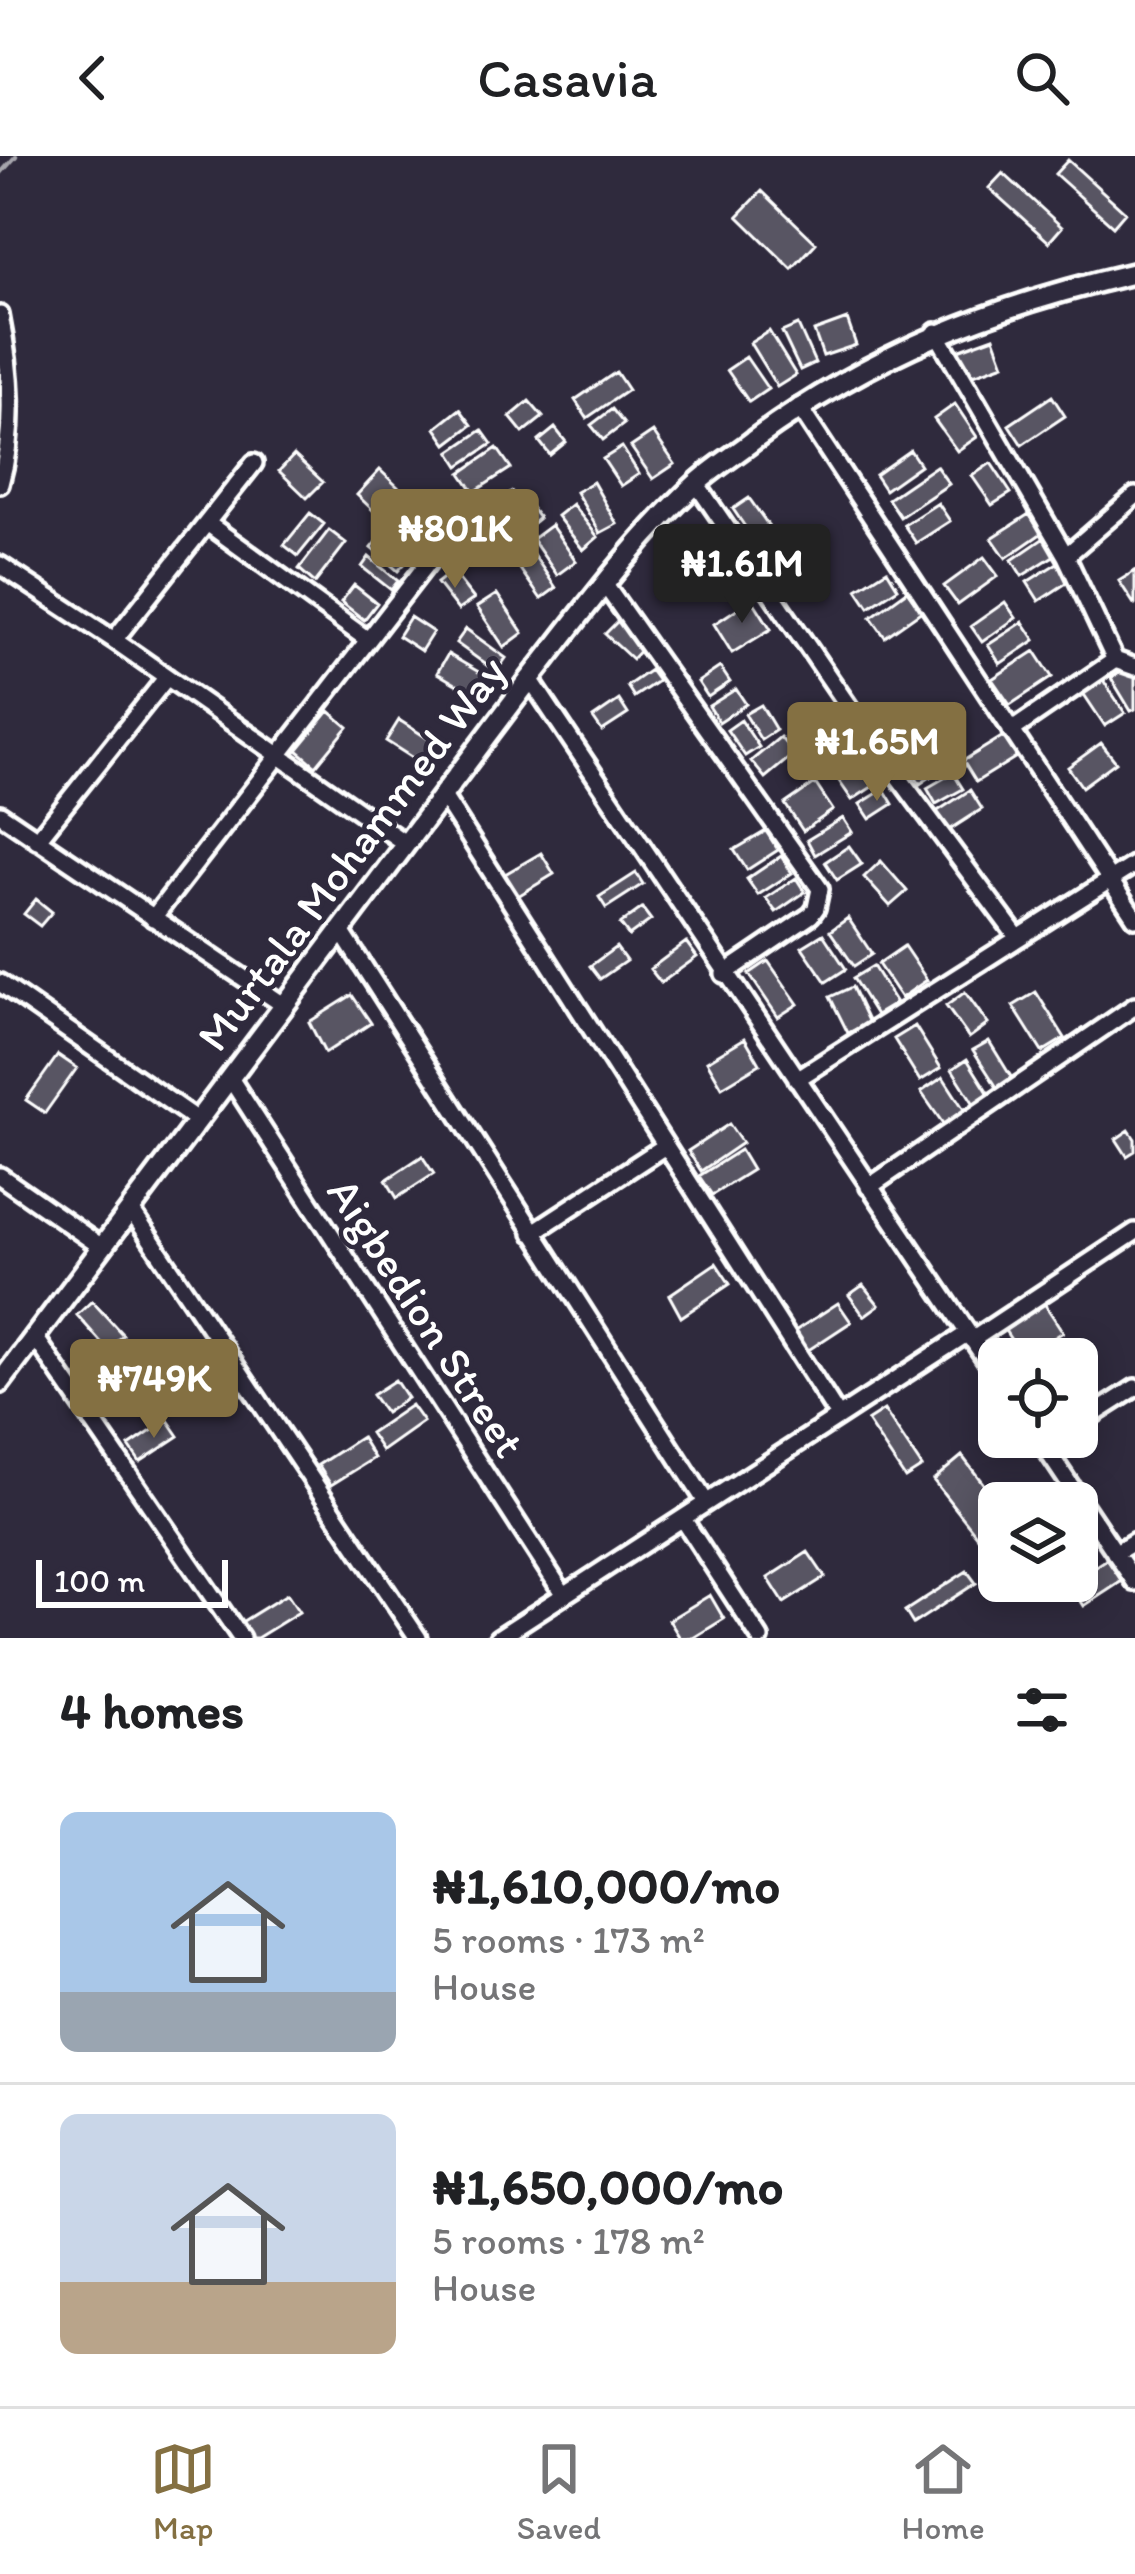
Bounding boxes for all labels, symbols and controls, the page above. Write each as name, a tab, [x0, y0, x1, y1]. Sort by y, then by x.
icon: back	[60, 45, 126, 111]
icon: search	[1009, 45, 1075, 111]
text: Casavia	[477, 46, 658, 111]
pin: ₦801K	[371, 489, 539, 591]
text: ₦801K	[398, 504, 512, 551]
pin: ₦1.61M	[644, 524, 840, 626]
text: ₦1.61M	[680, 539, 804, 586]
street label: Murtala Mohammed Way	[185, 645, 517, 1061]
pin: ₦1.65M	[779, 702, 975, 804]
text: ₦1.65M	[814, 717, 940, 764]
street label: Aigbedion Street	[316, 1167, 538, 1467]
map controls	[978, 1338, 1098, 1602]
button: locate	[978, 1338, 1098, 1458]
pin: ₦749K	[70, 1339, 238, 1441]
text: ₦749K	[97, 1354, 211, 1401]
button: layers	[978, 1482, 1098, 1602]
scale bar	[36, 1554, 228, 1607]
text: 100 m	[54, 1561, 145, 1600]
icon: filters	[1009, 1677, 1075, 1743]
text: 4 homes	[60, 1680, 244, 1741]
text: ₦1,610,000/mo	[432, 1855, 780, 1916]
icon: home	[156, 1860, 300, 2004]
text: 5 rooms · 173 m²	[432, 1916, 705, 1963]
text: House	[432, 1963, 536, 2010]
text: ₦1,650,000/mo	[432, 2156, 784, 2217]
icon: home	[156, 2162, 300, 2306]
text: 5 rooms · 178 m²	[432, 2217, 705, 2264]
text: House	[432, 2264, 536, 2311]
tab: Map	[150, 2436, 216, 2547]
tab: Saved	[517, 2436, 601, 2547]
tab: Home	[902, 2436, 985, 2547]

